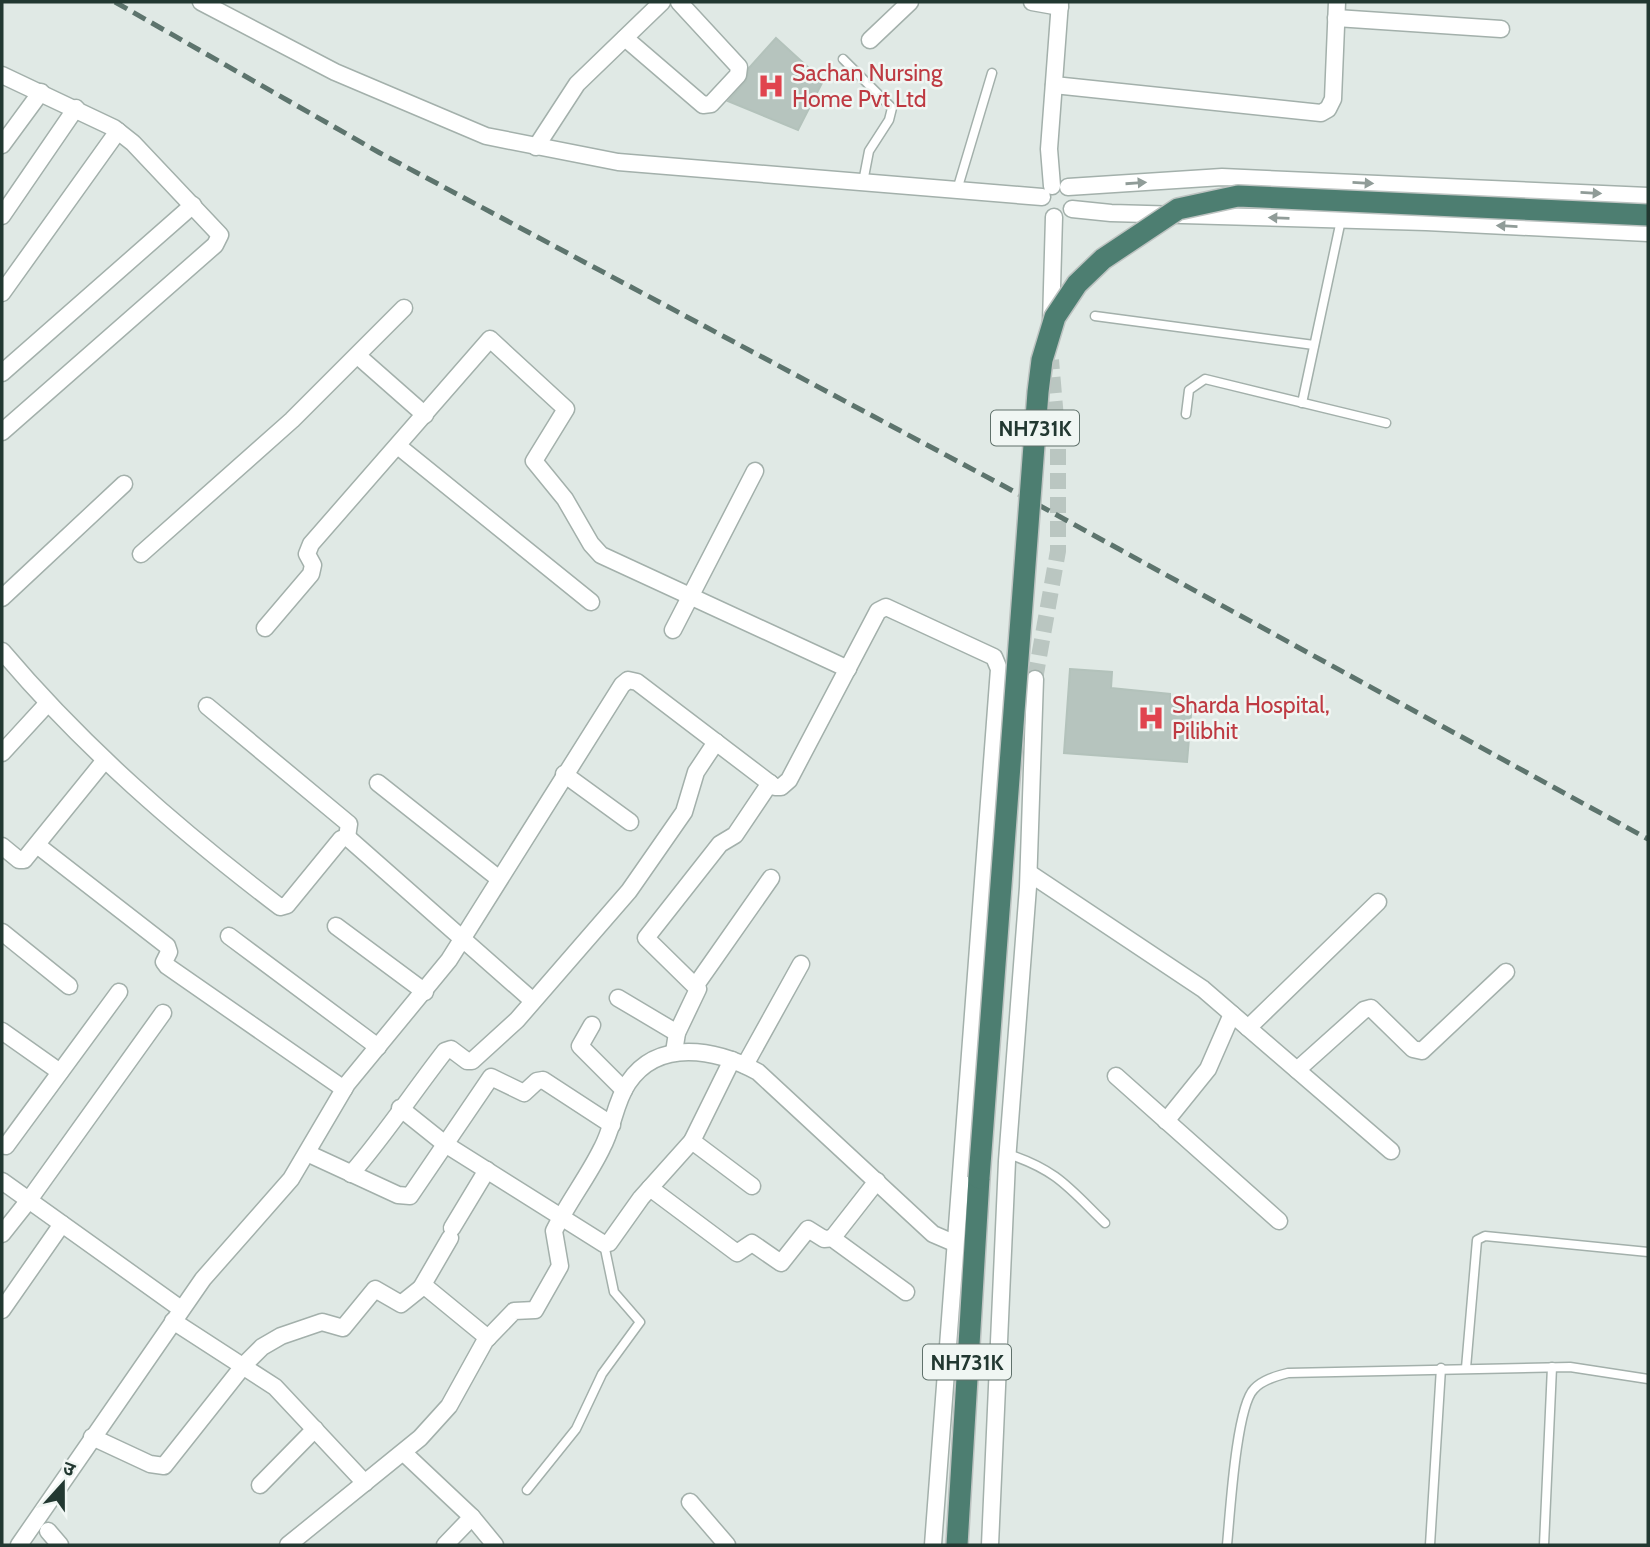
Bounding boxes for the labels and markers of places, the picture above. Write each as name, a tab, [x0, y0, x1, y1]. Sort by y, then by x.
place label: Sachan Nursing Home Pvt Ltd	[792, 59, 943, 113]
hospital icon: Sachan Nursing Home Pvt Ltd	[756, 71, 786, 101]
place label: Sharda Hospital, Pilibhit	[1172, 691, 1330, 745]
hospital icon: Sharda Hospital, Pilibhit	[1136, 703, 1166, 733]

